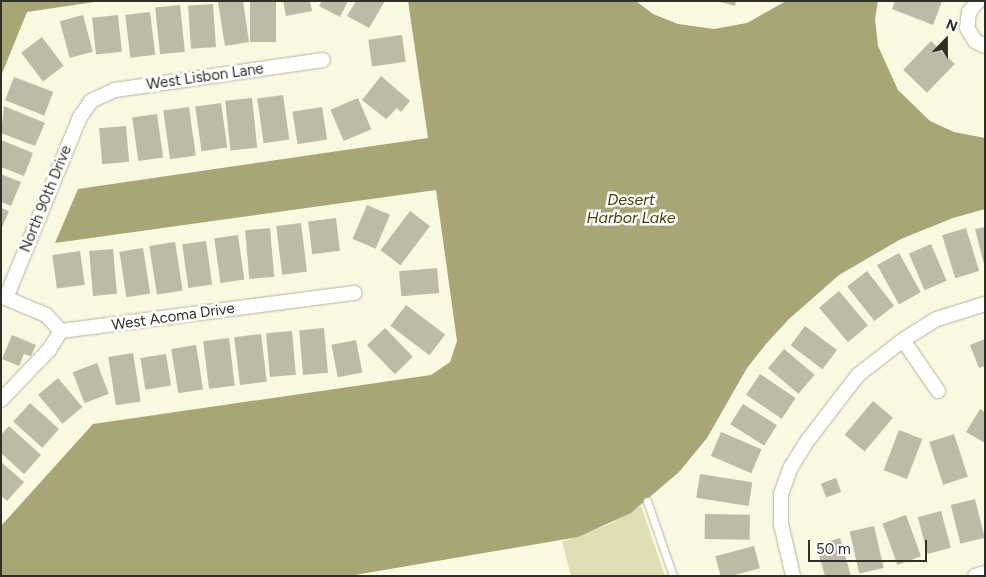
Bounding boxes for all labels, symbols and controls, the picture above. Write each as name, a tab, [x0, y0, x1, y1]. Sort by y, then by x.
north arrow	[921, 15, 971, 65]
text: N	[944, 16, 960, 36]
street label: West Lisbon Lane	[145, 60, 265, 94]
street label: North 90th Drive	[16, 143, 76, 255]
water label: Desert Harbor Lake	[587, 190, 675, 228]
street label: West Acoma Drive	[110, 299, 236, 335]
scale bar	[811, 530, 930, 562]
text: 50 m	[816, 540, 851, 558]

